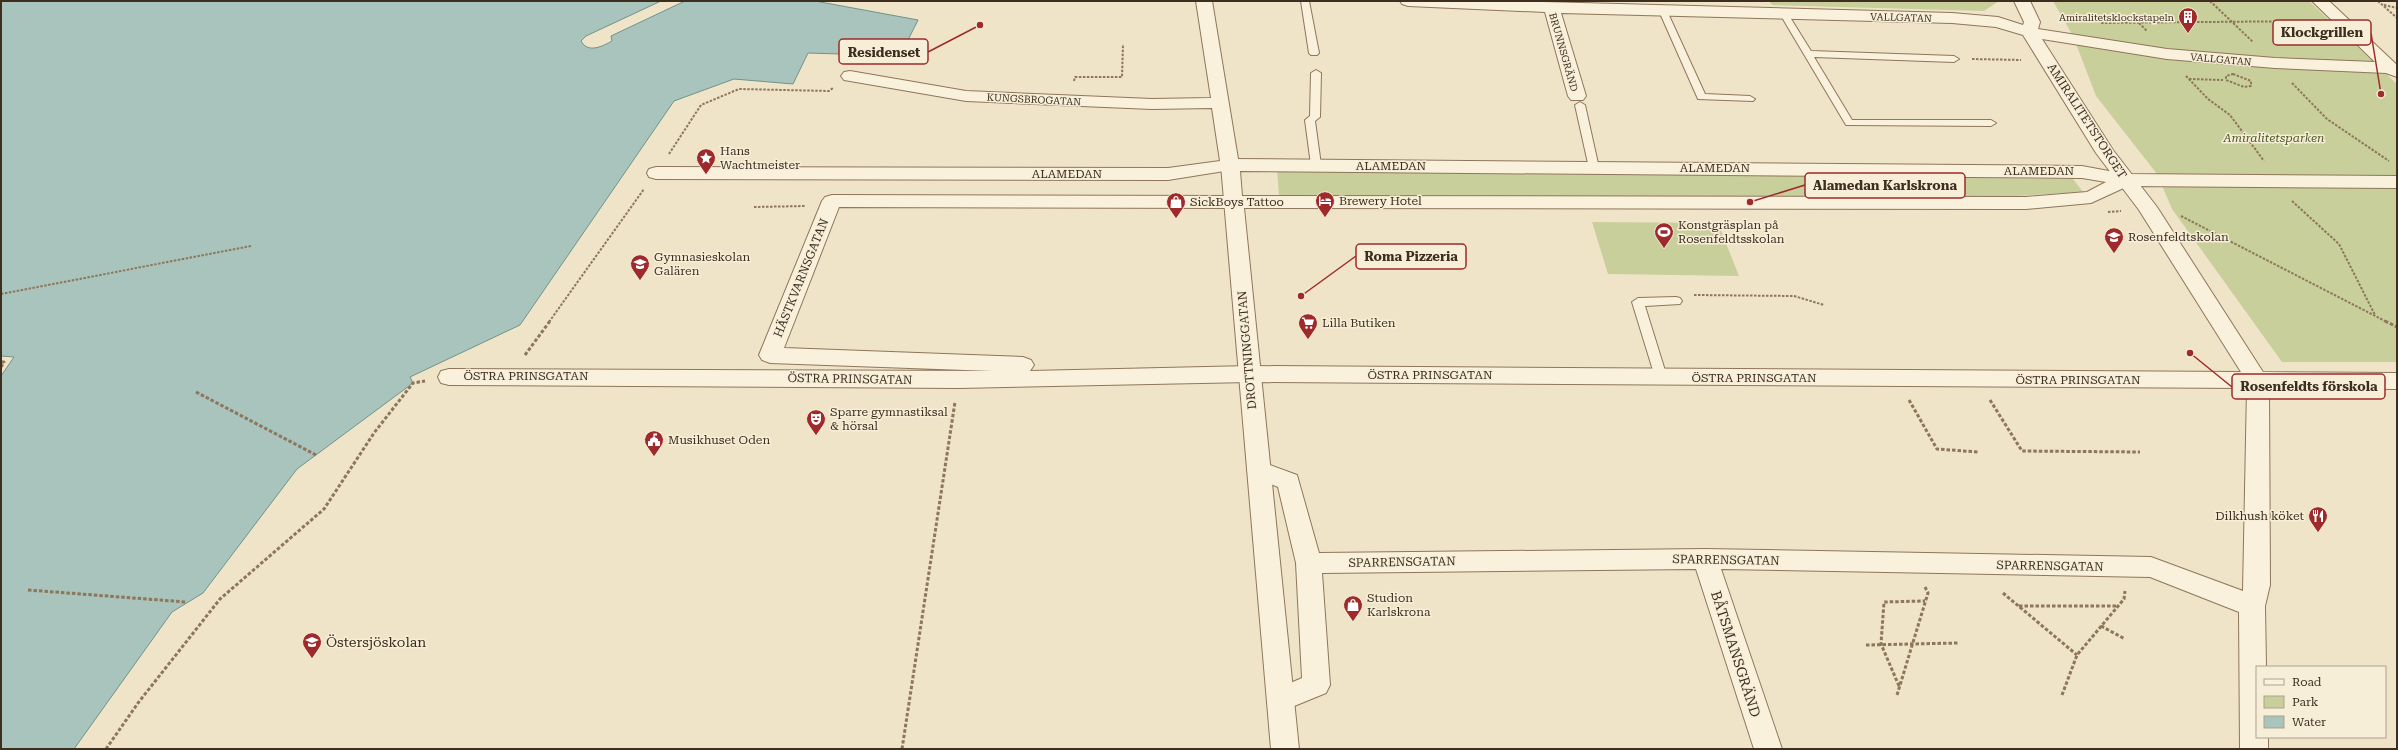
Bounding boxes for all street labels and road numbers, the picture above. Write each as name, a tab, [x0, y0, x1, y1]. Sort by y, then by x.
street label: VALLGATAN	[1870, 11, 1932, 24]
street label: BRUNNSGRÄND	[1547, 12, 1580, 93]
street label: VALLGATAN	[2190, 51, 2252, 68]
street label: AMIRALITETSTORGET	[2045, 61, 2129, 181]
street label: KUNGSBROGATAN	[986, 92, 1081, 107]
street label: ALAMEDAN	[1356, 159, 1427, 173]
street label: ALAMEDAN	[1680, 161, 1751, 175]
street label: ALAMEDAN	[2004, 164, 2075, 178]
street label: ALAMEDAN	[1032, 167, 1103, 181]
street label: HÄSTKVARNSGATAN	[771, 216, 831, 339]
street label: DROTTNINGGATAN	[1235, 290, 1259, 410]
street label: ÖSTRA PRINSGATAN	[1367, 368, 1493, 382]
street label: ÖSTRA PRINSGATAN	[463, 369, 589, 383]
street label: ÖSTRA PRINSGATAN	[787, 371, 913, 387]
street label: ÖSTRA PRINSGATAN	[1691, 371, 1817, 385]
street label: ÖSTRA PRINSGATAN	[2015, 373, 2141, 387]
street label: SPARRENSGATAN	[1672, 552, 1780, 568]
street label: SPARRENSGATAN	[1348, 554, 1456, 570]
street label: SPARRENSGATAN	[1996, 558, 2104, 574]
street label: BÅTSMANSGRÄND	[1708, 589, 1764, 719]

